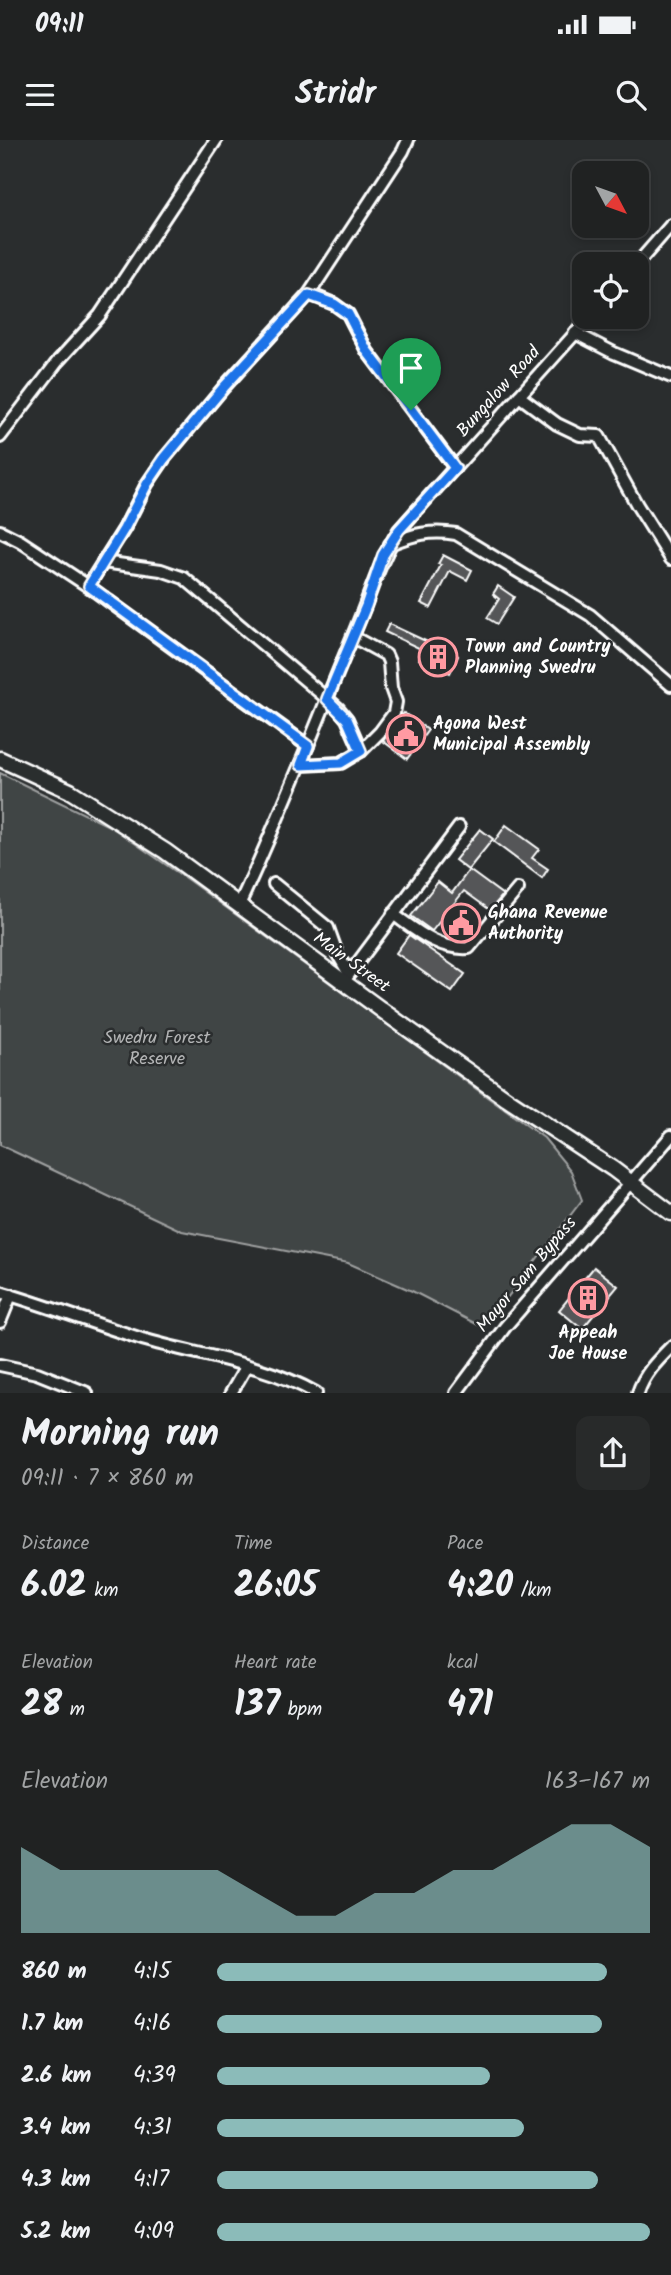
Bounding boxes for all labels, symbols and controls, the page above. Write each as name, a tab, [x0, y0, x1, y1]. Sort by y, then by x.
text: 09:11	[35, 4, 84, 46]
text: Stridr	[295, 69, 376, 120]
icon: menu	[21, 76, 59, 114]
icon: search	[612, 76, 650, 114]
north arrow	[572, 161, 649, 238]
map controls	[572, 161, 649, 329]
button: locate	[572, 252, 649, 329]
pin	[381, 338, 441, 410]
street label: Bungalow Road	[450, 339, 549, 444]
icon: arrive	[392, 349, 430, 387]
place label: Town and Country Planning Swedru	[465, 633, 611, 683]
building icon: Town and Country Planning Swedru	[417, 636, 459, 678]
place label: Agona West Municipal Assembly	[433, 710, 591, 760]
public building icon: Agona West Municipal Assembly	[385, 713, 427, 755]
place label: Ghana Revenue Authority	[488, 899, 608, 949]
public building icon: Ghana Revenue Authority	[440, 902, 482, 944]
street label: Main Street	[306, 925, 397, 1002]
park label: Swedru Forest Reserve	[104, 1024, 211, 1074]
street label: Mayor Sam Bypass	[470, 1210, 585, 1340]
building icon: Appeah Joe House	[567, 1277, 609, 1319]
place label: Appeah Joe House	[549, 1319, 627, 1369]
text: Morning run	[21, 1405, 219, 1465]
button: share	[576, 1416, 650, 1490]
text: 09:11 · 7 × 860 m	[21, 1461, 194, 1497]
text: Distance	[21, 1529, 89, 1559]
text: Time	[234, 1529, 272, 1559]
text: Pace	[447, 1529, 483, 1559]
text: 6.02	[21, 1559, 87, 1615]
text: 26:05	[234, 1559, 318, 1615]
text: 4:20	[447, 1559, 513, 1615]
text: km	[87, 1576, 118, 1606]
text: /km	[513, 1576, 551, 1606]
text: Elevation	[21, 1648, 93, 1678]
text: Heart rate	[234, 1648, 317, 1678]
text: kcal	[447, 1648, 478, 1678]
text: 28	[21, 1678, 62, 1734]
text: 137	[234, 1678, 280, 1734]
text: 471	[447, 1678, 493, 1734]
text: m	[62, 1695, 85, 1725]
text: bpm	[280, 1695, 322, 1725]
text: Elevation	[21, 1764, 108, 1800]
text: 163–167 m	[545, 1764, 650, 1800]
text: 860 m	[21, 1954, 87, 1990]
text: 4:15	[133, 1954, 171, 1990]
text: 1.7 km	[21, 2006, 83, 2042]
text: 4:16	[133, 2006, 171, 2042]
text: 2.6 km	[21, 2058, 91, 2094]
text: 4:39	[133, 2058, 176, 2094]
text: 3.4 km	[21, 2110, 91, 2146]
text: 4:31	[133, 2110, 172, 2146]
text: 4.3 km	[21, 2162, 91, 2198]
text: 4:17	[133, 2162, 169, 2198]
text: 5.2 km	[21, 2214, 91, 2250]
text: 4:09	[133, 2214, 174, 2250]

